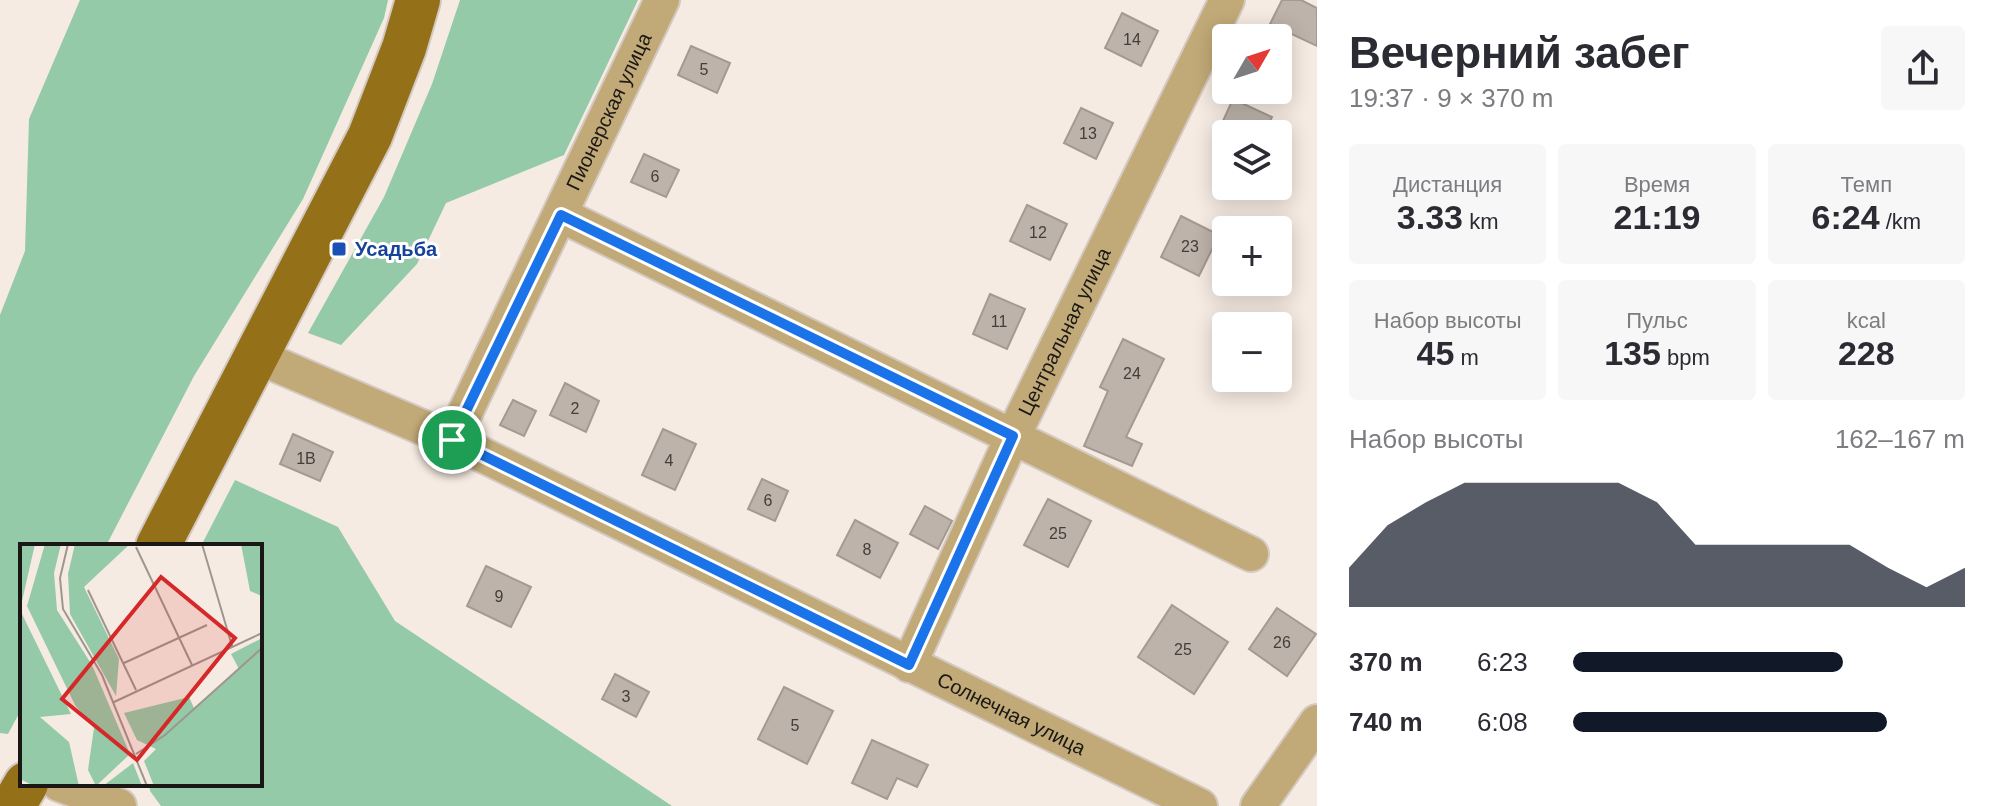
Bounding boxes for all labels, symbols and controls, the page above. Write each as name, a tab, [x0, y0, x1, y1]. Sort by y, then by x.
north arrow	[1212, 24, 1292, 104]
map controls	[1212, 24, 1292, 392]
button: share	[1881, 26, 1965, 110]
street label: Пионерская улица	[562, 28, 656, 194]
text: Вечерний забег	[1349, 28, 1690, 77]
house number: 14	[1123, 31, 1141, 48]
house number: 5	[700, 61, 709, 78]
text: 19:37 · 9 × 370 m	[1349, 83, 1554, 113]
button: layers	[1212, 120, 1292, 200]
house number: 13	[1079, 125, 1097, 142]
house number: 6	[651, 168, 660, 185]
text: Дистанция	[1393, 172, 1502, 197]
text: Время	[1624, 172, 1690, 197]
text: Темп	[1841, 172, 1892, 197]
text: 3.33	[1397, 198, 1463, 236]
text: 21:19	[1614, 198, 1700, 236]
text: 6:24	[1812, 198, 1880, 236]
text: km	[1463, 209, 1498, 234]
text: /km	[1880, 209, 1921, 234]
button: +	[1212, 216, 1292, 296]
house number: 12	[1029, 224, 1047, 241]
place label: Усадьба	[355, 238, 438, 260]
house number: 23	[1181, 238, 1199, 255]
marker: Усадьба	[330, 240, 348, 258]
street label: Центральная улица	[1014, 243, 1115, 419]
text: Набор высоты	[1374, 308, 1522, 333]
text: Пульс	[1626, 308, 1688, 333]
text: kcal	[1847, 308, 1886, 333]
button: −	[1212, 312, 1292, 392]
house number: 11	[991, 313, 1007, 330]
text: 45	[1417, 334, 1454, 372]
text: 135	[1604, 334, 1661, 372]
text: 228	[1838, 334, 1895, 372]
text: m	[1454, 345, 1479, 370]
text: bpm	[1661, 345, 1710, 370]
house number: 24	[1123, 365, 1141, 382]
house number: 2	[571, 400, 580, 417]
pin	[418, 406, 486, 474]
icon: arrive	[430, 418, 474, 462]
text: Набор высоты	[1349, 424, 1524, 454]
text: 162–167 m	[1835, 424, 1965, 454]
house number: 1В	[296, 450, 316, 467]
house number: 4	[665, 452, 674, 469]
house number: 6	[764, 492, 773, 509]
house number: 25	[1049, 525, 1067, 542]
house number: 8	[863, 541, 872, 558]
inset map	[20, 544, 262, 786]
house number: 9	[495, 588, 504, 605]
house number: 26	[1273, 634, 1291, 651]
house number: 25	[1174, 641, 1192, 658]
text: 370 m	[1349, 647, 1423, 677]
text: 6:23	[1477, 647, 1528, 677]
street label: Солнечная улица	[934, 668, 1090, 760]
house number: 3	[622, 688, 631, 705]
text: 740 m	[1349, 707, 1423, 737]
text: 6:08	[1477, 707, 1528, 737]
house number: 5	[791, 717, 800, 734]

